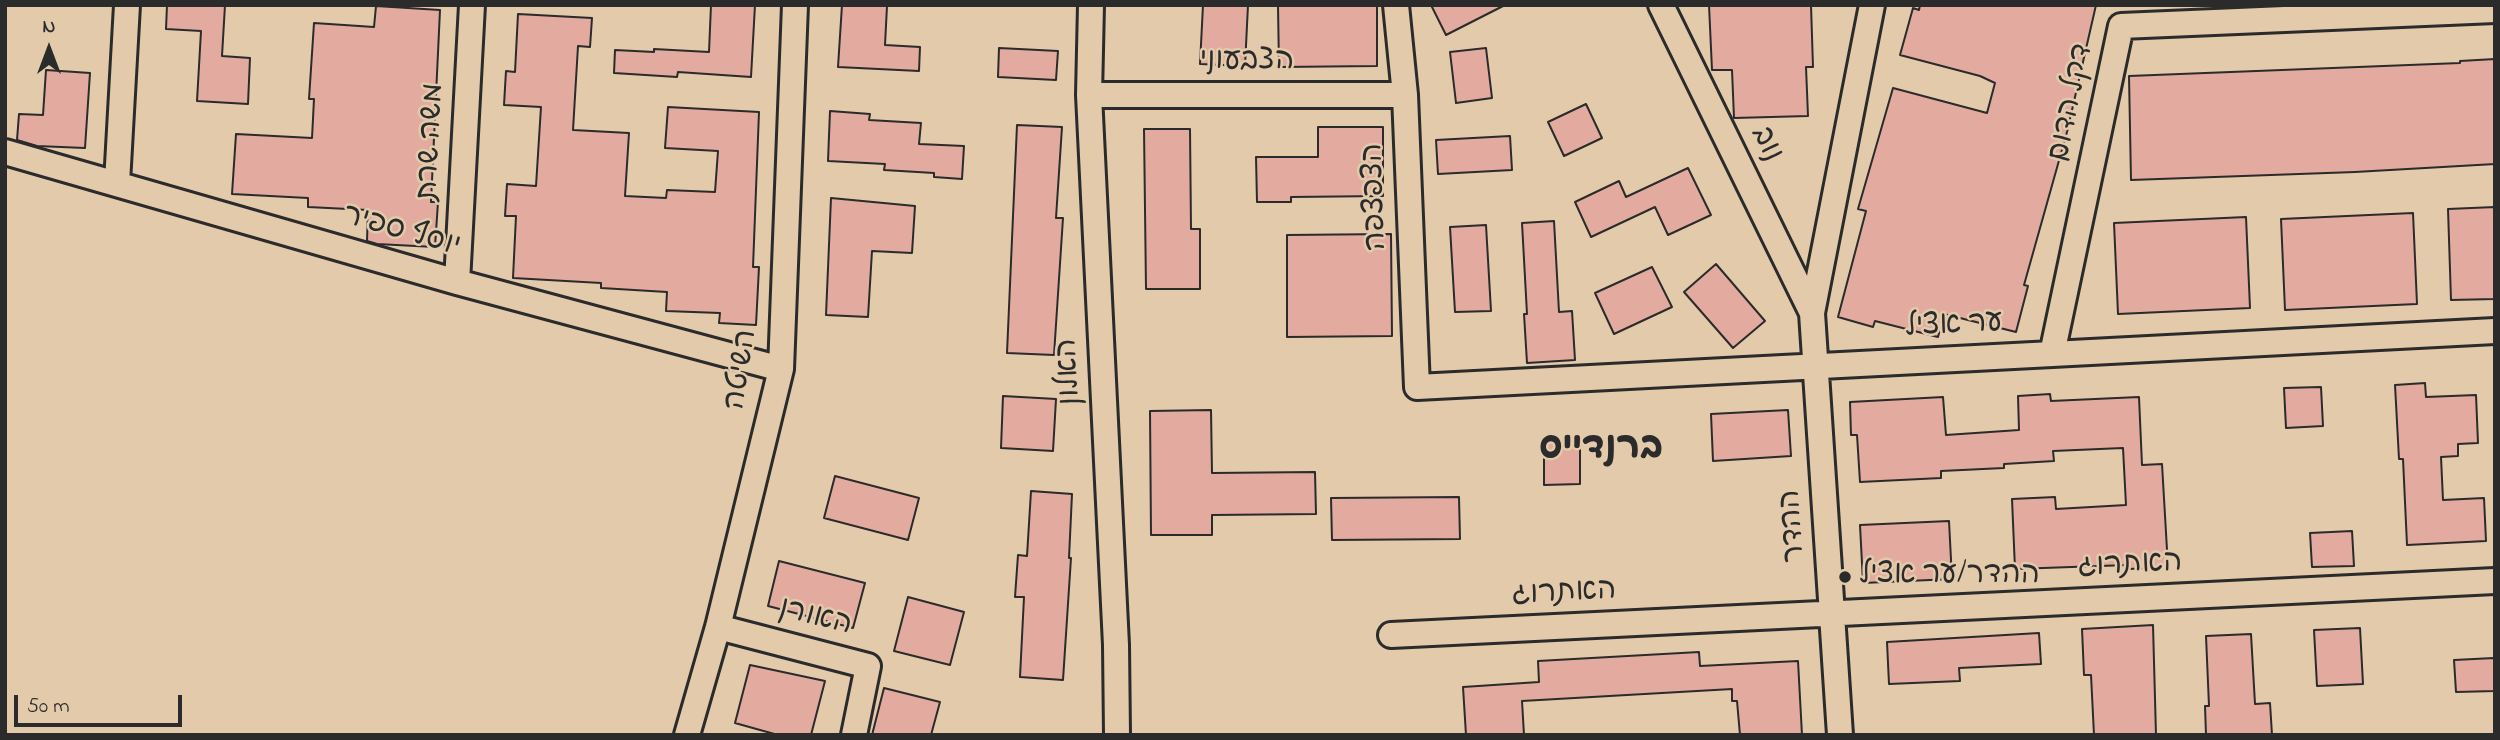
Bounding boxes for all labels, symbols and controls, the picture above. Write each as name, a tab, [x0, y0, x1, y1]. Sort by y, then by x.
north arrow	[14, 14, 84, 84]
text: N	[43, 14, 55, 41]
street label: דקל הדום	[2043, 41, 2103, 165]
street label: הצבעוני	[1200, 45, 1294, 81]
street label: משה שרת	[412, 82, 454, 202]
street label: נוב	[1741, 121, 1789, 169]
street label: הצפצפה	[1357, 143, 1397, 251]
street label: יוסף ספיר	[338, 199, 464, 267]
street label: ער אציל	[1904, 306, 2004, 348]
street label: השיטה	[719, 327, 767, 413]
street label: האלון	[1051, 338, 1091, 406]
district label: ברנדייס	[1539, 429, 1663, 473]
street label: ההדר	[1774, 488, 1816, 564]
street label: האתרוג	[2077, 546, 2183, 588]
place label: ההדר/ער אציל	[1859, 559, 2040, 595]
marker: ההדר/ער אציל	[1837, 569, 1853, 585]
street label: האתרוג	[1511, 574, 1617, 616]
street label: האורן	[775, 593, 855, 645]
scale bar	[18, 680, 186, 724]
text: 50 m	[27, 692, 70, 722]

